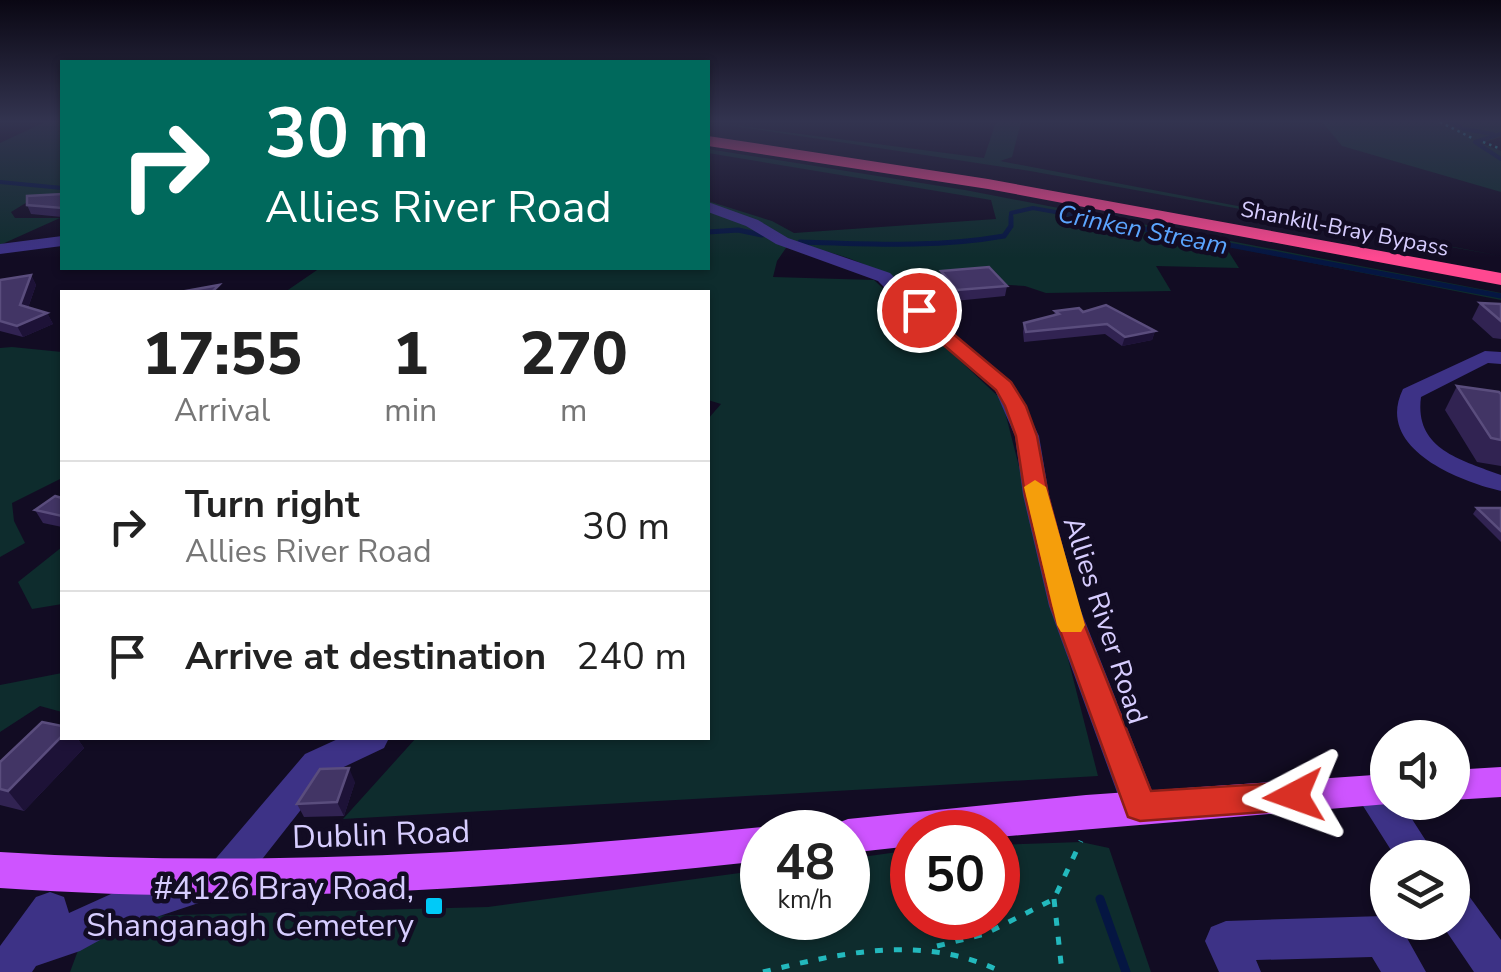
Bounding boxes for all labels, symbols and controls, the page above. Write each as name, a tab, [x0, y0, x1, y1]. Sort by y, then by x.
text: 30 m	[265, 86, 429, 182]
icon: right	[100, 100, 230, 230]
text: Allies River Road	[265, 177, 612, 238]
street label: Shankill-Bray Bypass	[1238, 194, 1451, 264]
water label: Crinken Stream	[1055, 197, 1231, 263]
pin	[877, 268, 962, 353]
icon: arrive	[892, 283, 947, 338]
text: 17:55	[142, 313, 302, 395]
text: 1	[393, 313, 429, 395]
text: 270	[520, 313, 628, 395]
text: Arrival	[174, 389, 270, 432]
text: min	[384, 389, 437, 432]
text: m	[560, 389, 587, 432]
text: Turn right	[185, 479, 360, 530]
icon: right	[100, 499, 155, 554]
text: 30 m	[582, 501, 670, 552]
street label: Allies River Road	[1054, 512, 1156, 729]
text: Allies River Road	[185, 530, 432, 573]
icon: arrive	[100, 629, 155, 684]
text: Arrive at destination	[185, 631, 546, 682]
text: 240 m	[576, 631, 687, 682]
map controls	[1370, 720, 1470, 940]
button: sound	[1370, 720, 1470, 820]
position arrow	[1242, 744, 1346, 848]
street label: Dublin Road	[291, 810, 471, 859]
speed limit sign: 50	[890, 810, 1020, 940]
text: 48	[775, 828, 835, 897]
button: layers	[1370, 840, 1470, 940]
place label: #4126 Bray Road, Shanganagh Cemetery	[86, 867, 415, 947]
text: km/h	[777, 883, 833, 917]
marker: #4126 Bray Road, Shanganagh Cemetery	[423, 895, 445, 917]

